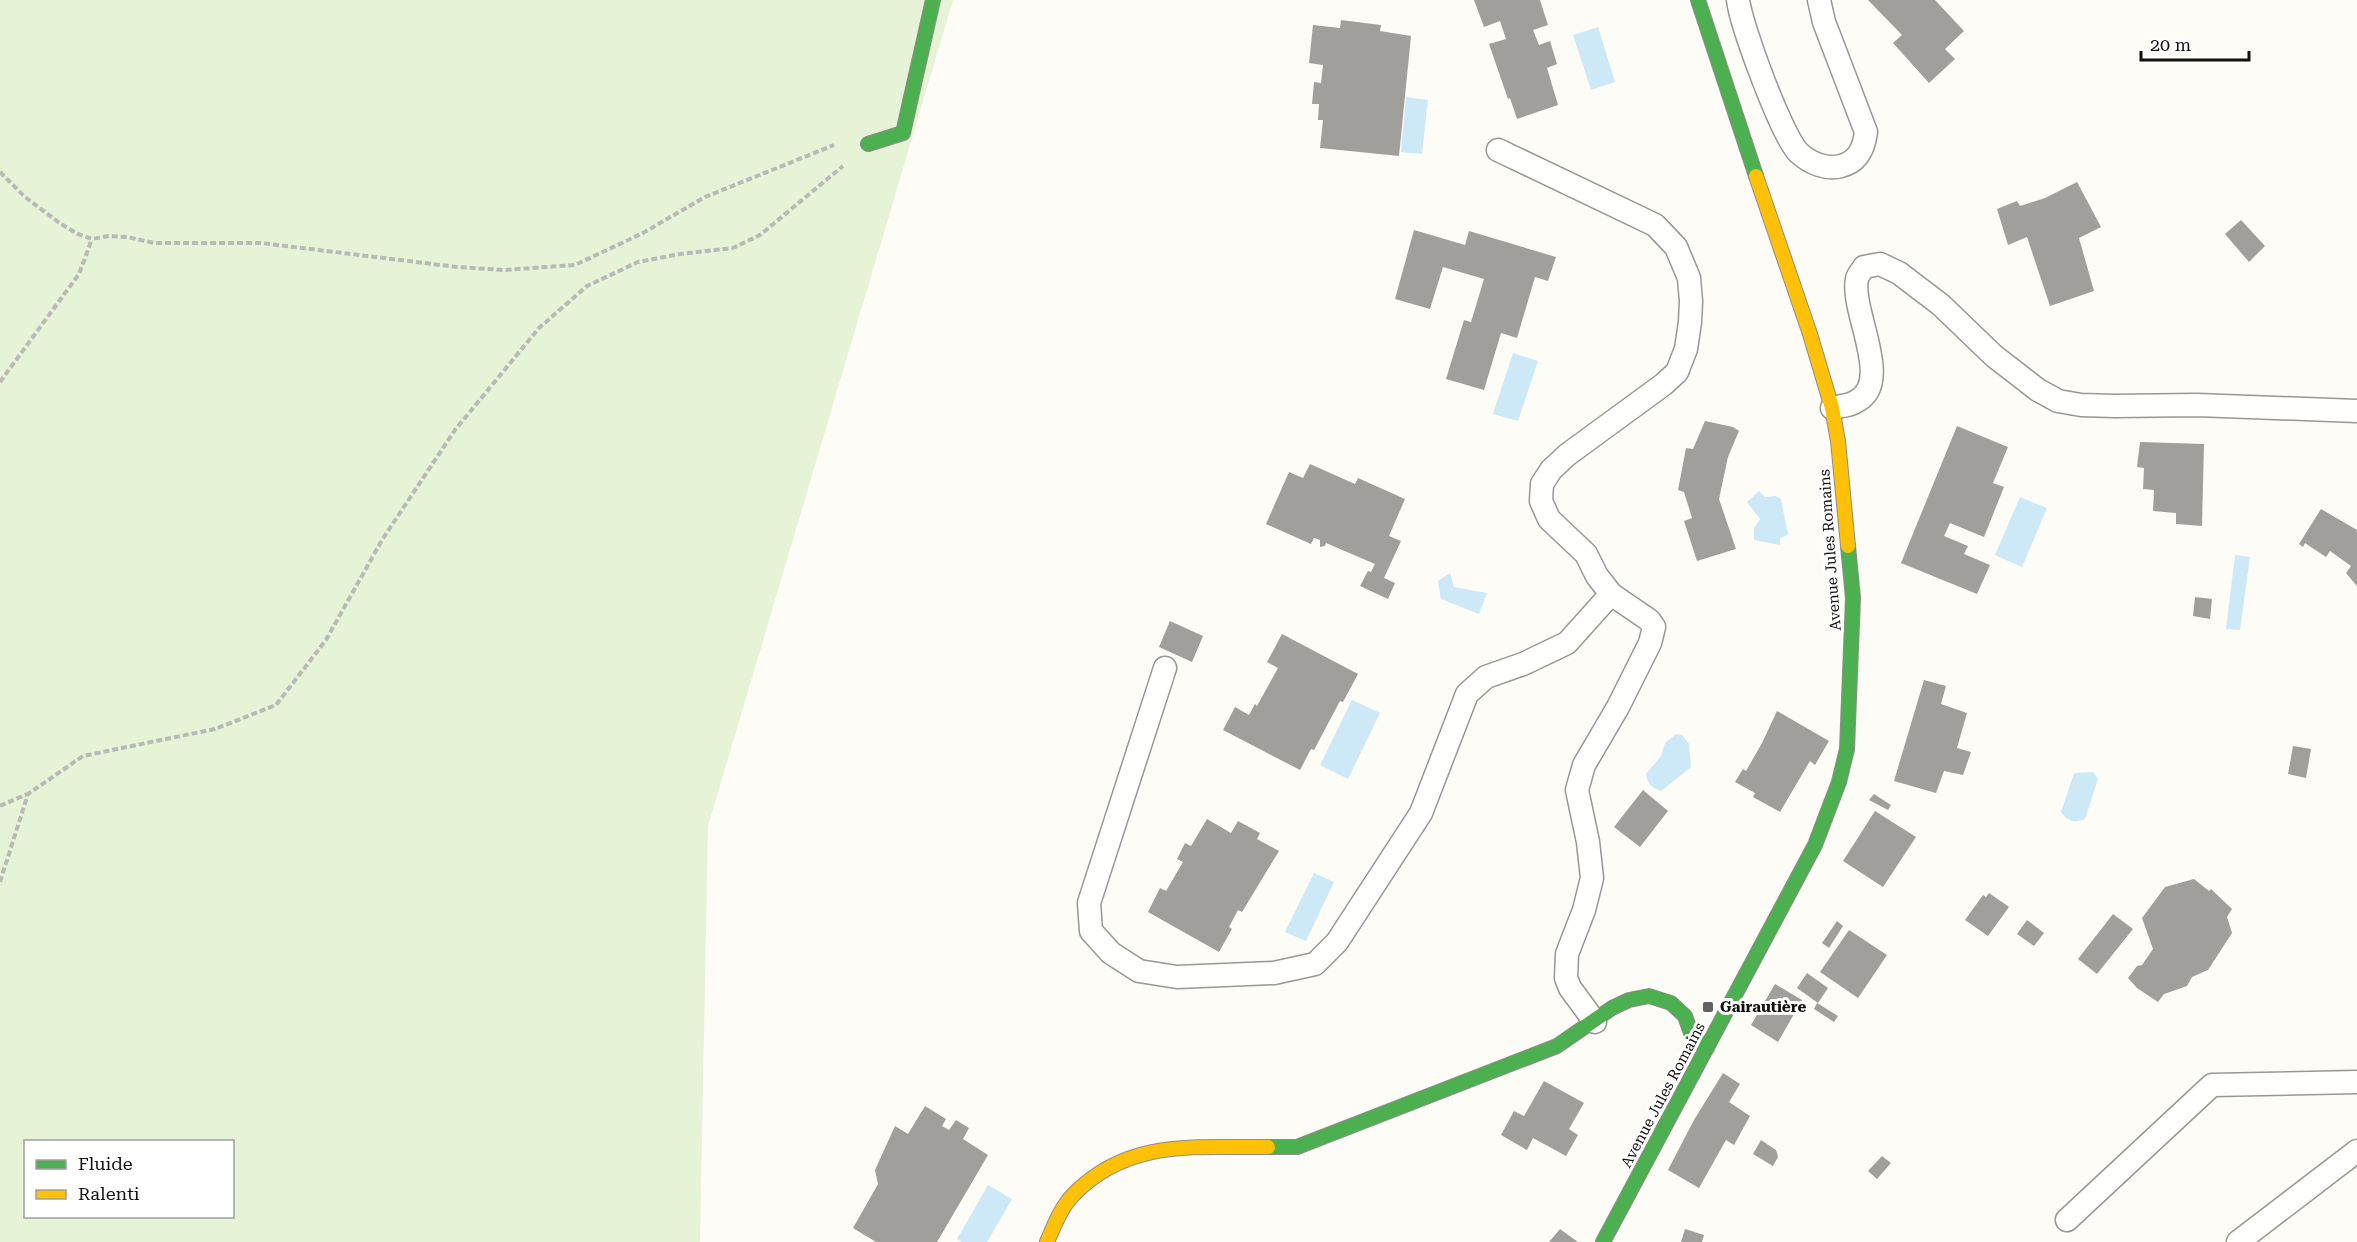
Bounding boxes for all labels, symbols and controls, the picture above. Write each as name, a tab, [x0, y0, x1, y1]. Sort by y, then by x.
scale bar	[2141, 24, 2249, 62]
text: 20 m	[2150, 34, 2191, 55]
street label: Avenue Jules Romains	[1815, 469, 1845, 631]
place label: Gairautière	[1720, 998, 1806, 1016]
marker: Gairautière	[1701, 1000, 1715, 1014]
street label: Avenue Jules Romains	[1617, 1019, 1709, 1171]
legend	[24, 1140, 234, 1218]
text: Fluide	[78, 1153, 133, 1174]
text: Ralenti	[78, 1183, 140, 1204]

